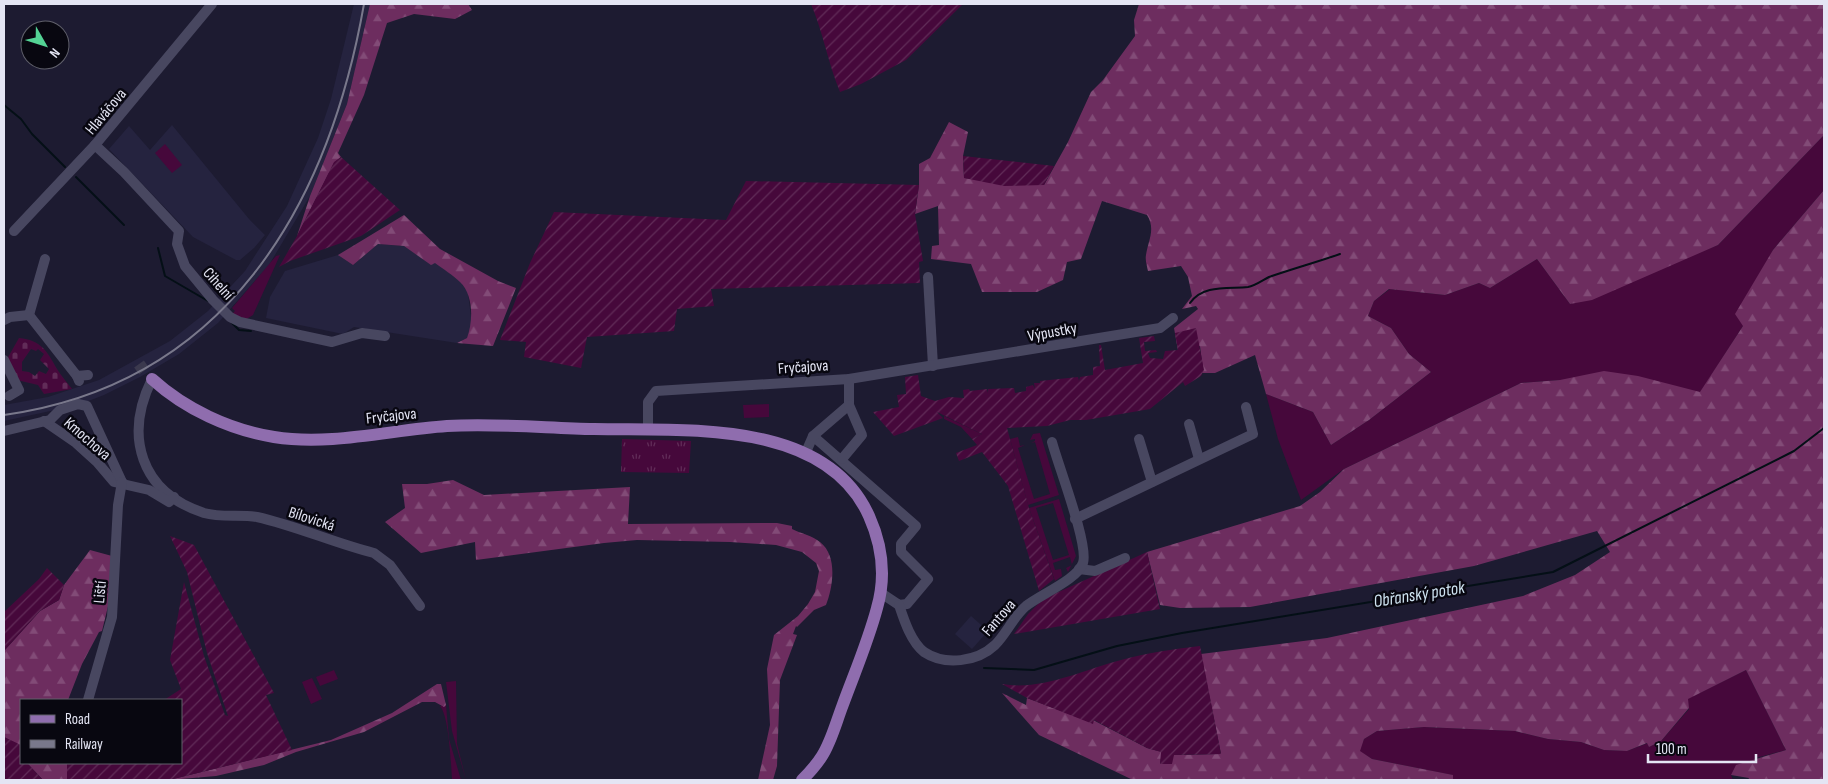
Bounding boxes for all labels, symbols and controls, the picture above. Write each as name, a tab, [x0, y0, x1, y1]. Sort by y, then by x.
north arrow	[20, 20, 70, 70]
text: N	[46, 45, 64, 61]
street label: Hlaváčova	[81, 85, 131, 139]
street label: Cihelní	[199, 264, 237, 304]
street label: Výpustky	[1026, 319, 1078, 346]
street label: Fryčajova	[777, 356, 829, 379]
street label: Fryčajova	[365, 404, 417, 429]
street label: Kmochova	[60, 414, 114, 465]
street label: Bílovická	[286, 503, 337, 536]
water label: Obřanský potok	[1372, 577, 1467, 612]
street label: Liští	[90, 580, 111, 604]
street label: Fantova	[978, 596, 1020, 640]
legend	[20, 699, 182, 764]
text: Road	[65, 710, 90, 729]
scale bar	[1648, 732, 1756, 764]
text: Railway	[65, 735, 103, 754]
text: 100 m	[1656, 740, 1687, 759]

